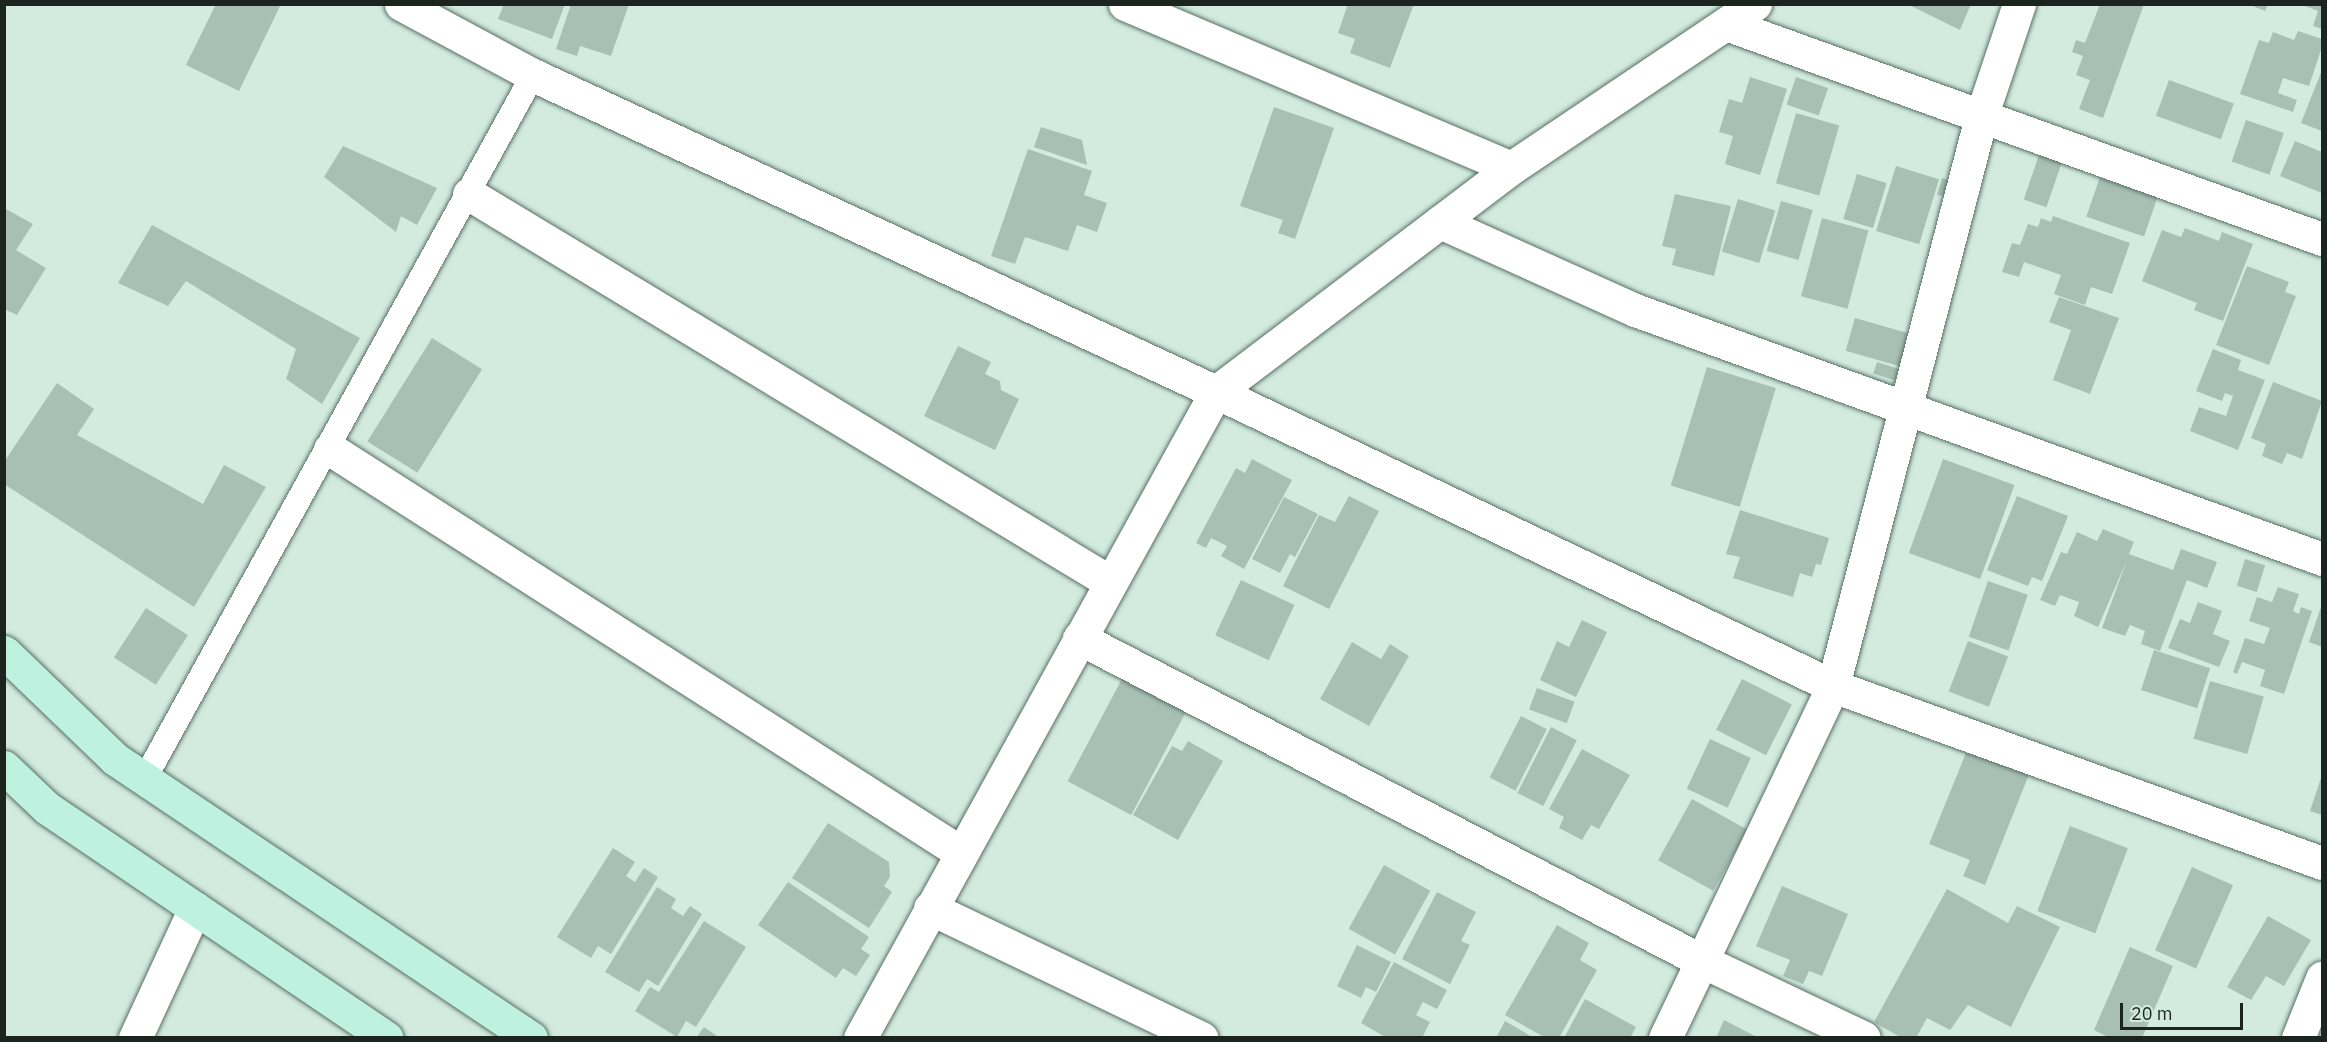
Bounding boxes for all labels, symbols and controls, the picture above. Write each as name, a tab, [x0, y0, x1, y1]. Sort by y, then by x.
scale bar	[2123, 991, 2246, 1029]
text: 20 m	[2131, 1002, 2173, 1025]

